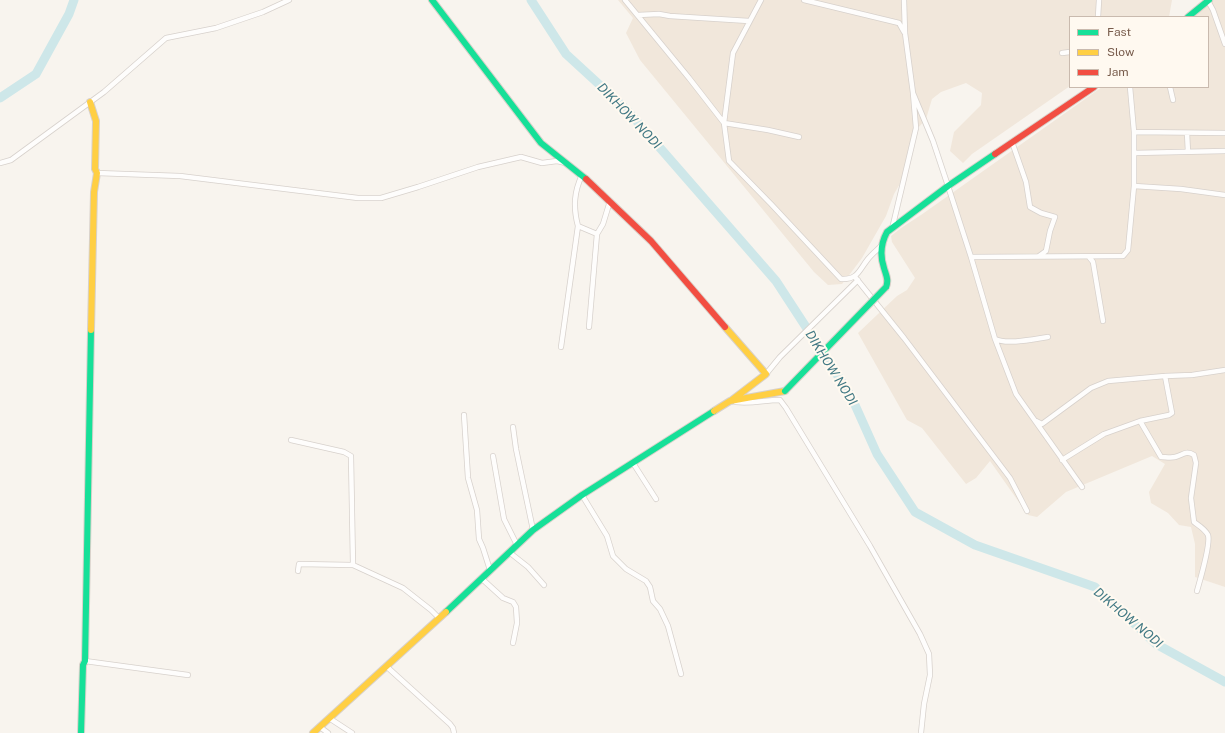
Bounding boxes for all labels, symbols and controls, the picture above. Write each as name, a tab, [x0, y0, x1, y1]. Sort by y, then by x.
legend	[1069, 16, 1209, 88]
text: Fast	[1107, 25, 1131, 39]
text: Slow	[1107, 45, 1134, 59]
text: Jam	[1107, 65, 1129, 79]
water label: DIKHOW NODI	[594, 80, 664, 152]
water label: DIKHOW NODI	[802, 328, 860, 408]
water label: DIKHOW NODI	[1090, 585, 1166, 651]

